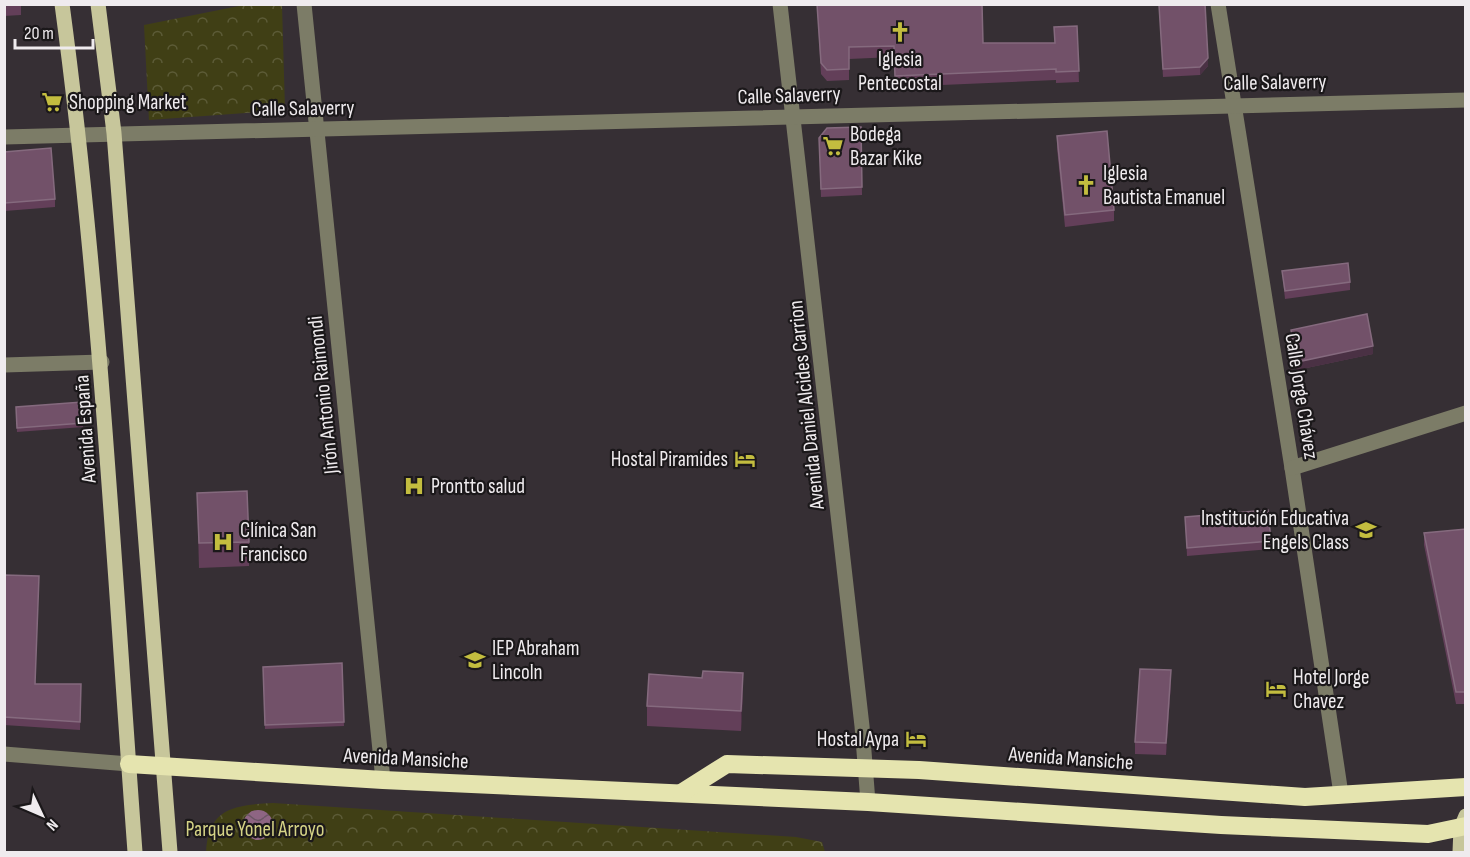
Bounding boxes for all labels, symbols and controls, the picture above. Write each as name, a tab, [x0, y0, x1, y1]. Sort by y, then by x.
scale bar	[15, 12, 93, 50]
church icon: Iglesia Pentecostal	[888, 20, 912, 44]
text: 20 m	[24, 23, 54, 44]
place label: Iglesia Pentecostal	[858, 47, 942, 96]
street label: Calle Salaverry	[1223, 69, 1327, 96]
street label: Calle Salaverry	[737, 81, 841, 110]
supermarket icon: Shopping Market	[40, 90, 64, 114]
place label: Shopping Market	[69, 90, 187, 115]
street label: Calle Salaverry	[251, 95, 355, 122]
place label: Bodega Bazar Kike	[850, 122, 922, 171]
supermarket icon: Bodega Bazar Kike	[821, 134, 845, 158]
place label: Iglesia Bautista Emanuel	[1103, 161, 1225, 210]
church icon: Iglesia Bautista Emanuel	[1074, 173, 1098, 197]
street label: Avenida Daniel Alcides Carrion	[783, 299, 830, 512]
street label: Jirón Antonio Raimondi	[303, 315, 344, 476]
street label: Calle Jorge Chávez	[1279, 331, 1324, 461]
street label: Avenida España	[69, 374, 102, 485]
place label: Hostal Piramides	[611, 447, 728, 472]
hotel icon: Hostal Piramides	[733, 447, 757, 471]
hospital icon: Prontto salud	[402, 474, 426, 498]
place label: Prontto salud	[431, 474, 525, 499]
place label: Institución Educativa Engels Class	[1201, 506, 1349, 555]
place label: Clínica San Francisco	[240, 518, 317, 567]
school or university icon: Institución Educativa Engels Class	[1354, 518, 1378, 542]
hospital icon: Clínica San Francisco	[211, 530, 235, 554]
place label: IEP Abraham Lincoln	[492, 636, 579, 685]
school or university icon: IEP Abraham Lincoln	[463, 648, 487, 672]
place label: Hotel Jorge Chavez	[1293, 665, 1370, 714]
hotel icon: Hotel Jorge Chavez	[1264, 677, 1288, 701]
place label: Hostal Aypa	[817, 727, 899, 752]
hotel icon: Hostal Aypa	[904, 727, 928, 751]
street label: Avenida Mansiche	[1007, 742, 1134, 775]
street label: Avenida Mansiche	[342, 743, 469, 774]
north arrow	[12, 785, 72, 845]
text: N	[42, 815, 62, 834]
park label: Parque Yonel Arroyo	[185, 817, 325, 842]

